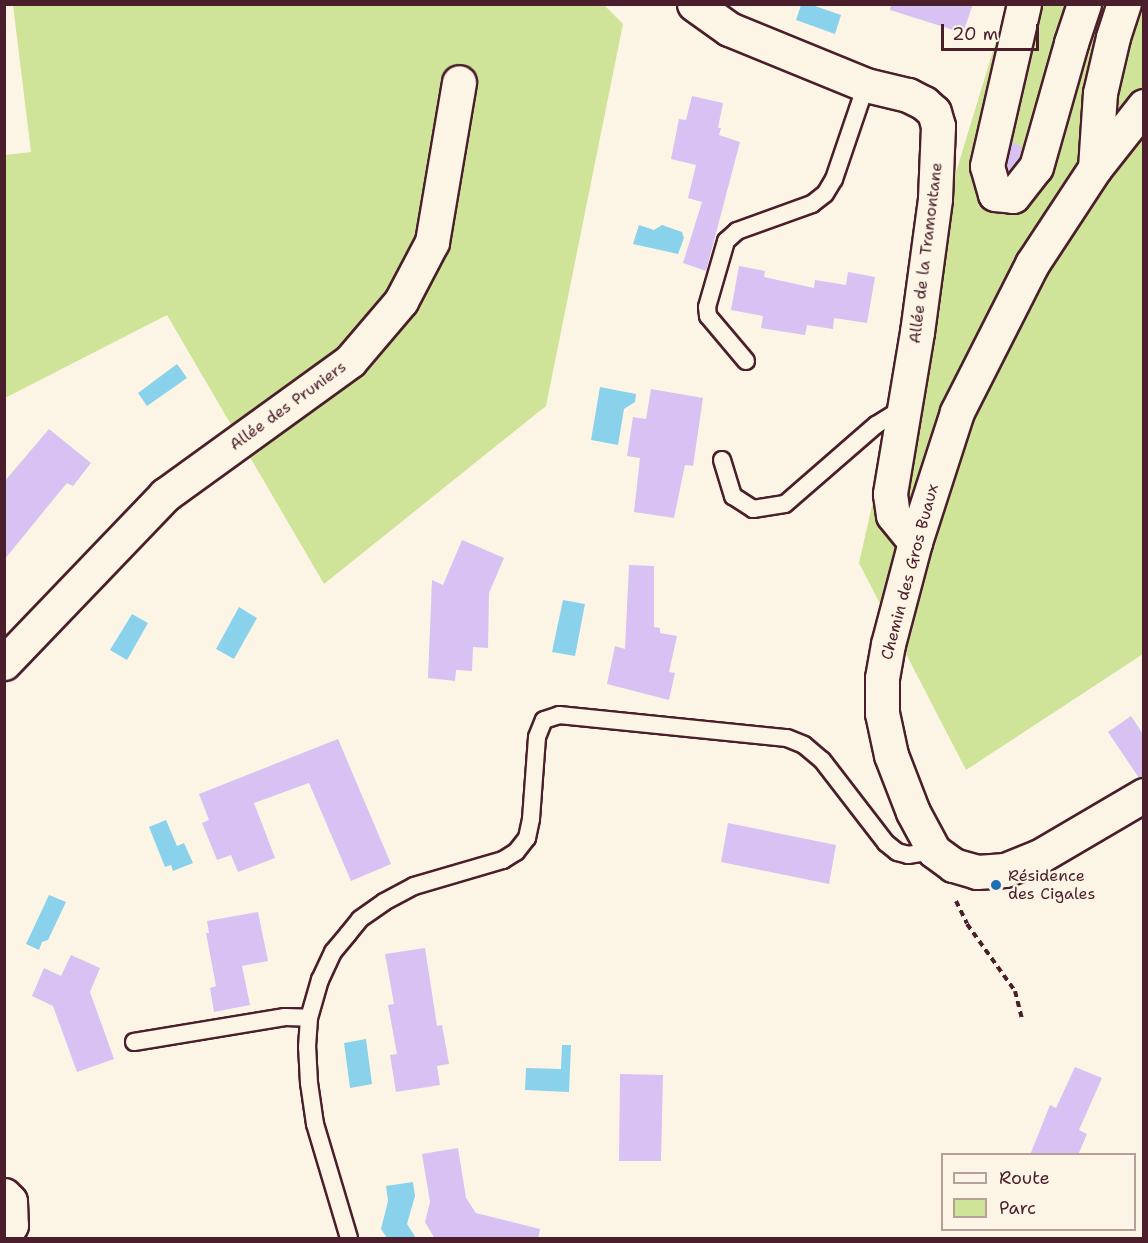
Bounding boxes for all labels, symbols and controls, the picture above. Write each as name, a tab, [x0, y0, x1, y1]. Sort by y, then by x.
scale bar	[944, 12, 1042, 50]
text: 20 m	[952, 22, 998, 46]
street label: Allée de la Tramontane	[905, 161, 947, 345]
street label: Allée des Pruniers	[226, 357, 350, 455]
street label: Chemin des Gros Buaux	[877, 482, 943, 662]
place label: Résidence des Cigales	[1008, 866, 1095, 904]
marker: Résidence des Cigales	[989, 878, 1003, 892]
legend	[941, 1153, 1136, 1231]
text: Route	[999, 1166, 1050, 1190]
text: Parc	[999, 1196, 1036, 1220]

